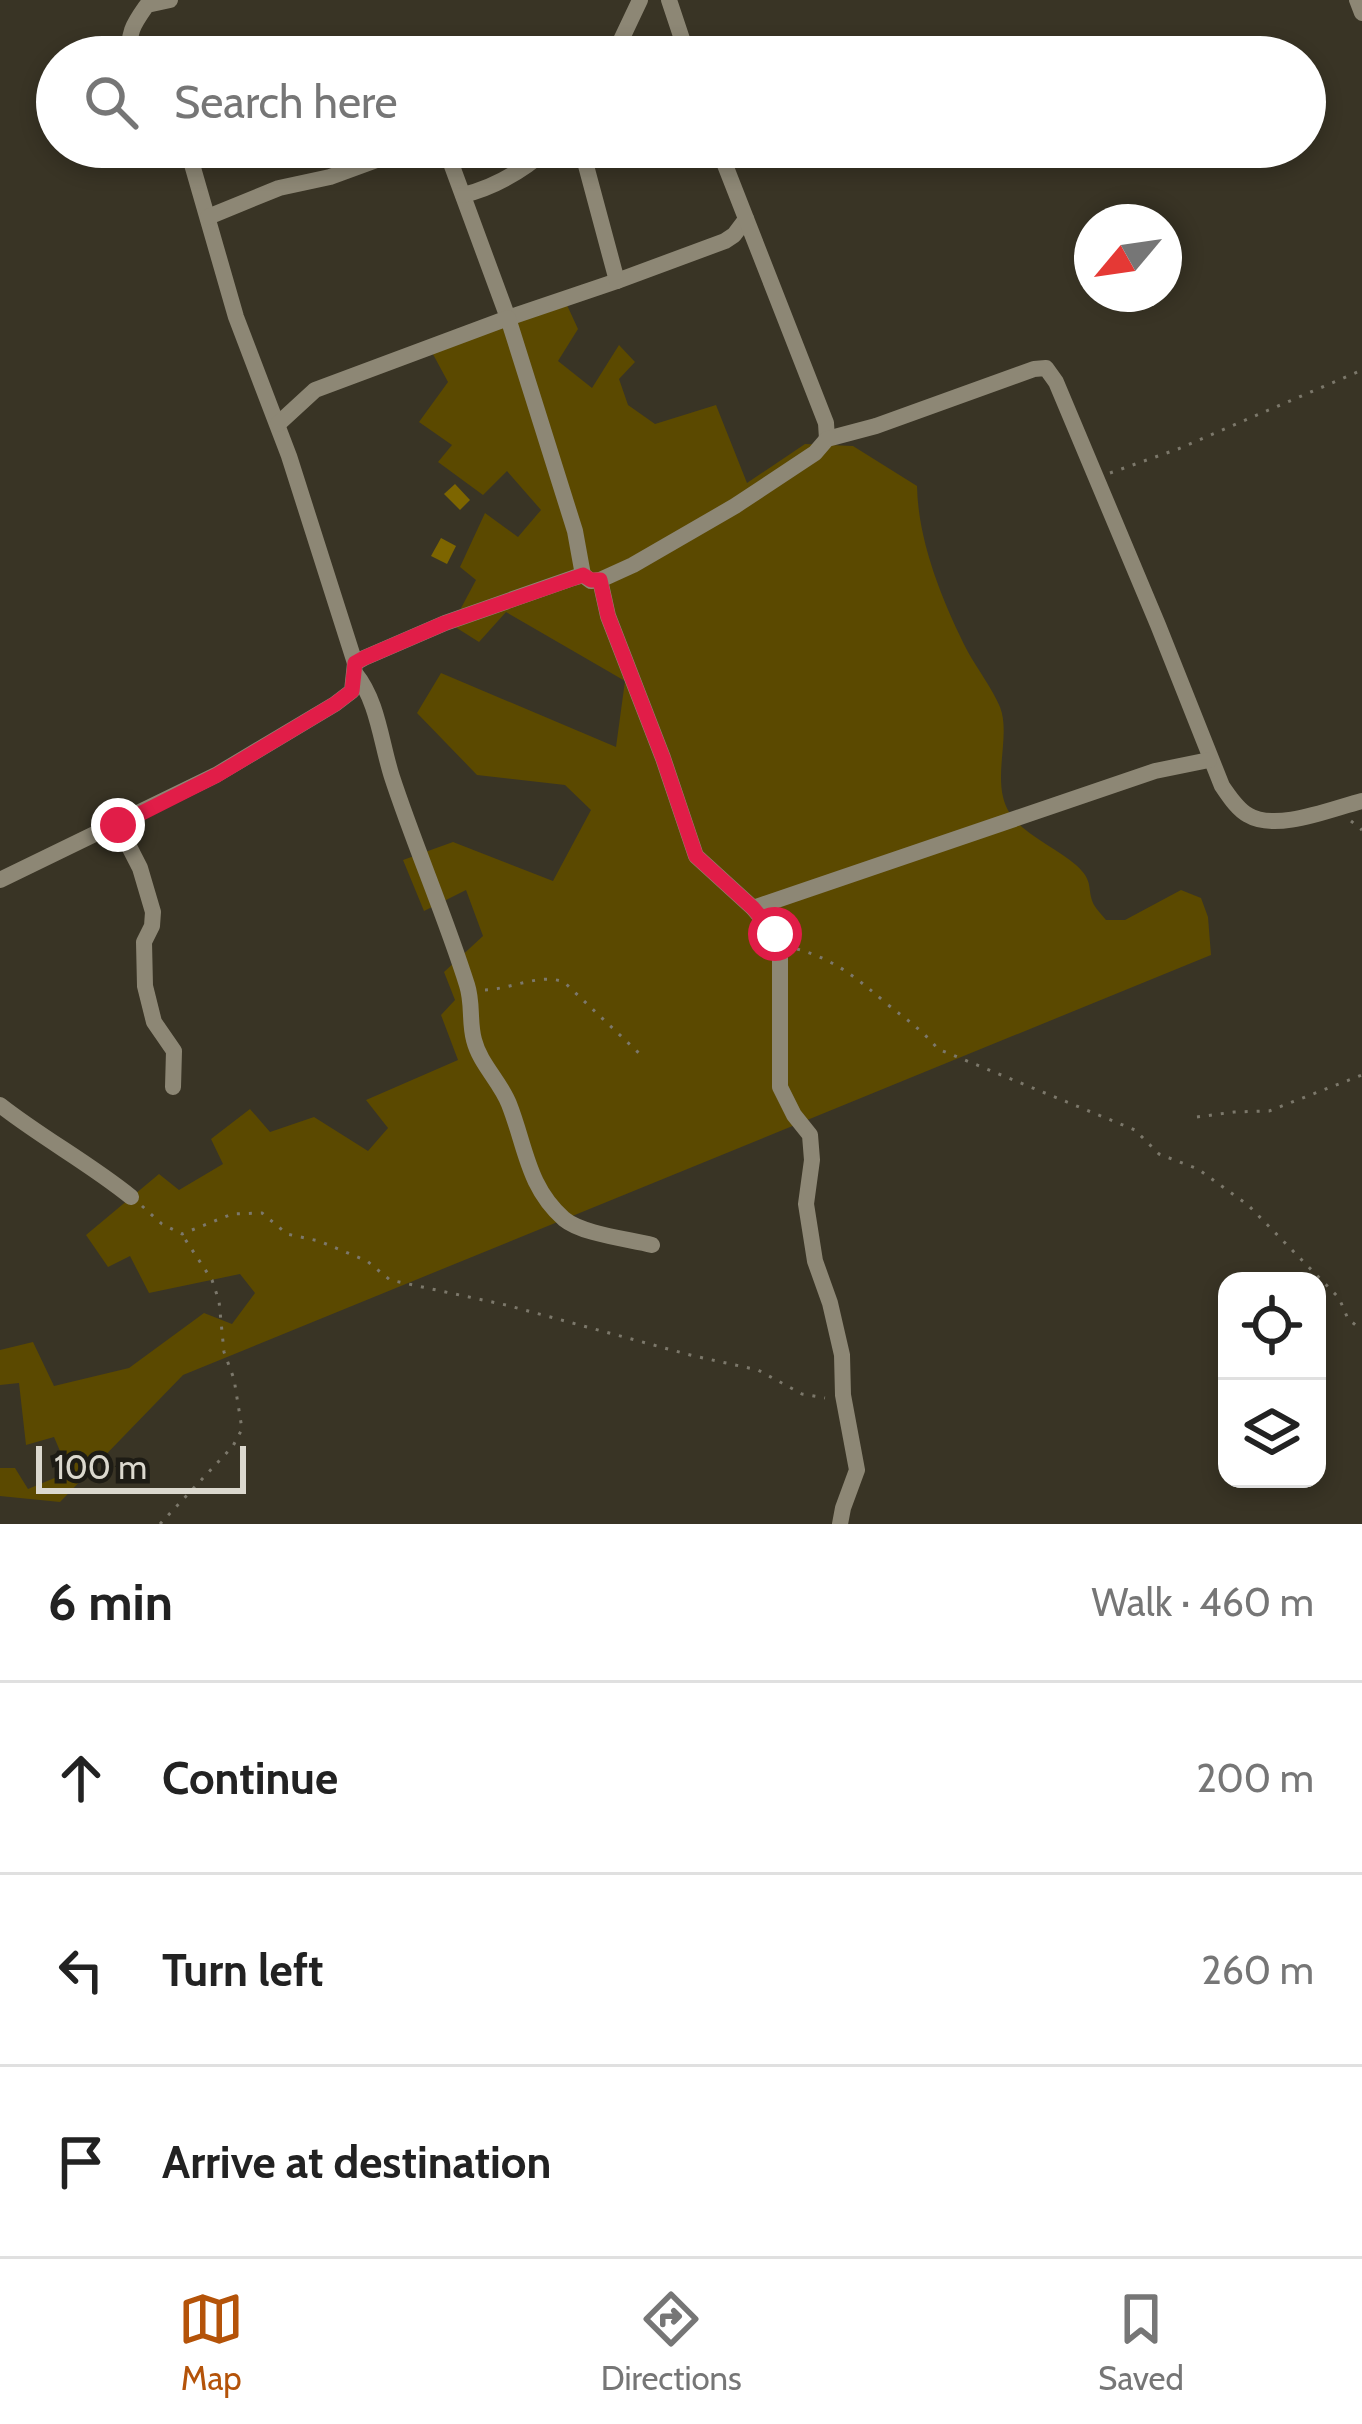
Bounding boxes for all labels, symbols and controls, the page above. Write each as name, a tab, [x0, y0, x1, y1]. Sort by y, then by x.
search box	[36, 36, 1326, 168]
icon: search	[78, 69, 144, 135]
text: Search here	[174, 75, 398, 129]
north arrow	[1074, 204, 1182, 312]
route end	[91, 798, 145, 852]
route start	[748, 907, 802, 961]
map controls	[1218, 1272, 1326, 1488]
button: locate	[1218, 1272, 1326, 1380]
button: layers	[1218, 1380, 1326, 1488]
scale bar	[36, 1440, 246, 1493]
text: 100 m	[54, 1447, 147, 1487]
text: 6 min	[48, 1571, 173, 1633]
text: Walk · 460 m	[1092, 1578, 1314, 1626]
icon: ahead	[48, 1745, 114, 1811]
text: Continue	[162, 1751, 338, 1805]
text: 200 m	[1196, 1754, 1314, 1802]
icon: left	[48, 1937, 114, 2003]
text: Turn left	[162, 1943, 324, 1997]
text: 260 m	[1201, 1946, 1314, 1994]
icon: arrive	[48, 2129, 114, 2195]
text: Arrive at destination	[162, 2135, 551, 2189]
tab: Map	[178, 2286, 244, 2398]
tab: Directions	[601, 2286, 742, 2398]
tab: Saved	[1098, 2286, 1184, 2398]

